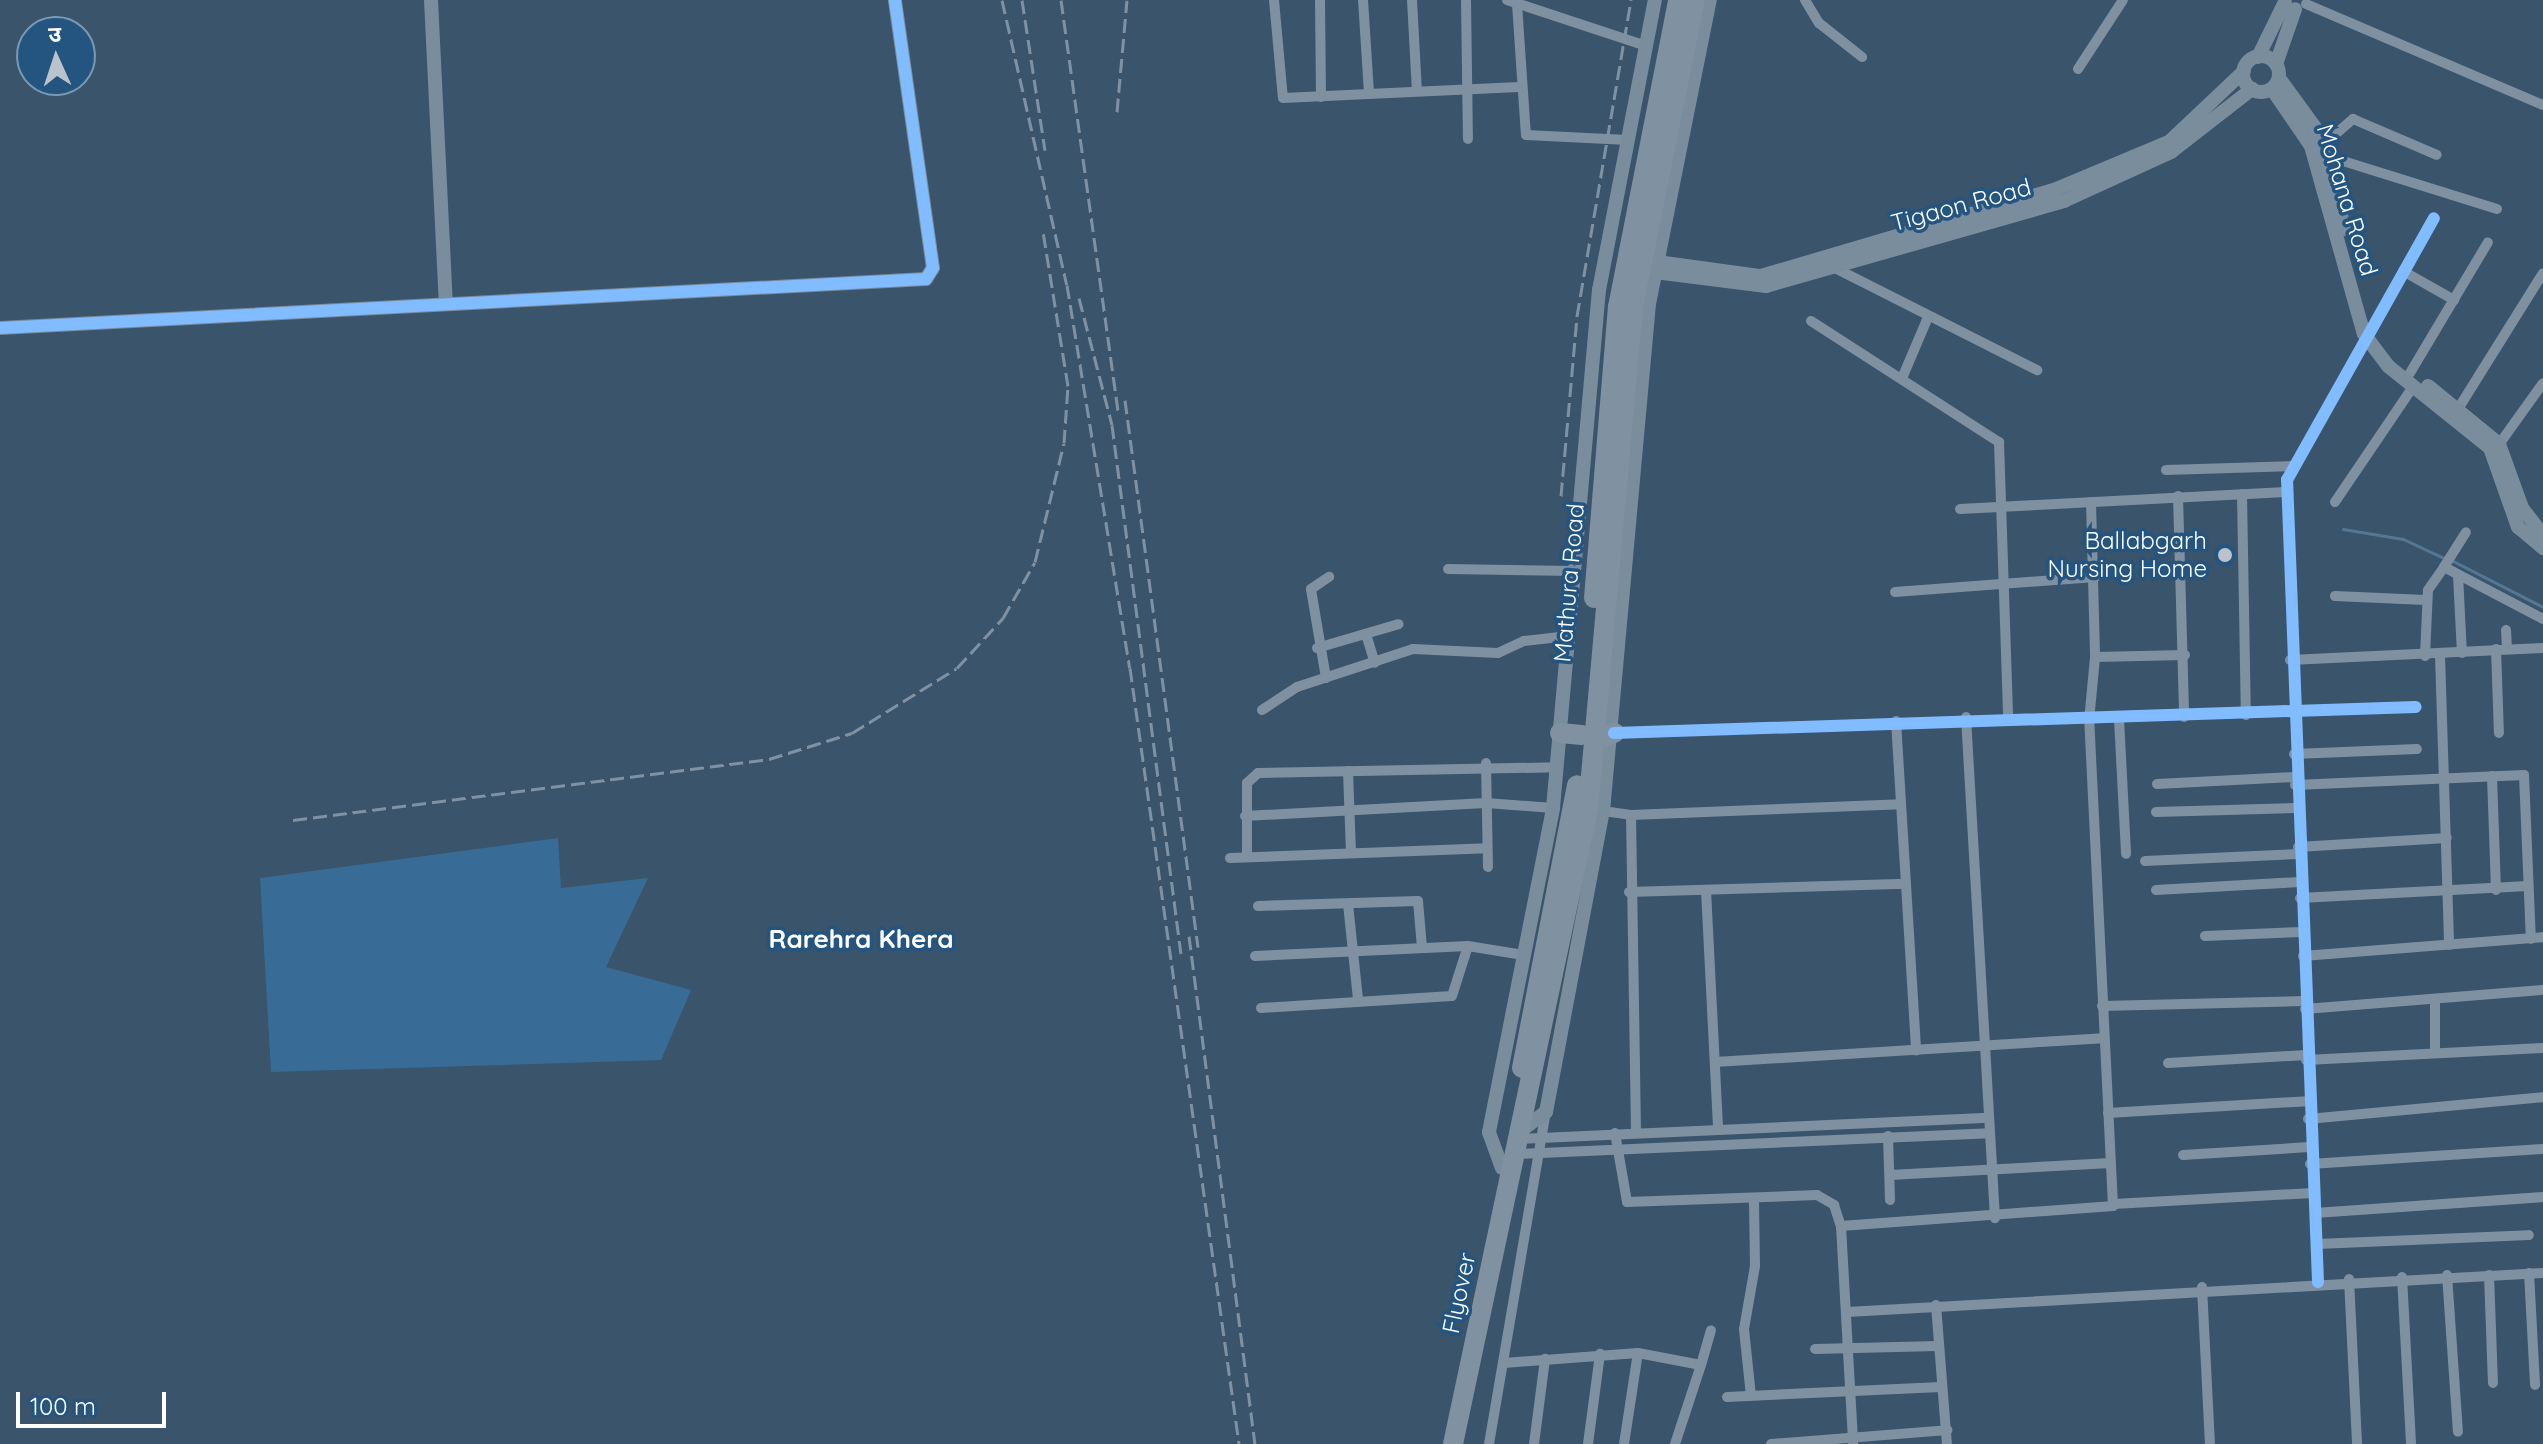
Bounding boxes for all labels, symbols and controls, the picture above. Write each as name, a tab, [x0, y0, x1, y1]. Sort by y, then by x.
north arrow	[16, 16, 96, 96]
text: उ	[48, 20, 62, 48]
street label: Mohana Road	[2310, 121, 2384, 279]
street label: Tigaon Road	[1888, 173, 2034, 237]
street label: Mathura Road	[1548, 502, 1590, 664]
place label: Ballabgarh Nursing Home	[2048, 527, 2207, 583]
marker: Ballabgarh Nursing Home	[2214, 544, 2236, 566]
district label: Rarehra Khera	[768, 923, 954, 955]
street label: Flyover	[1436, 1250, 1482, 1336]
scale bar	[20, 1376, 170, 1426]
text: 100 m	[30, 1391, 96, 1421]

